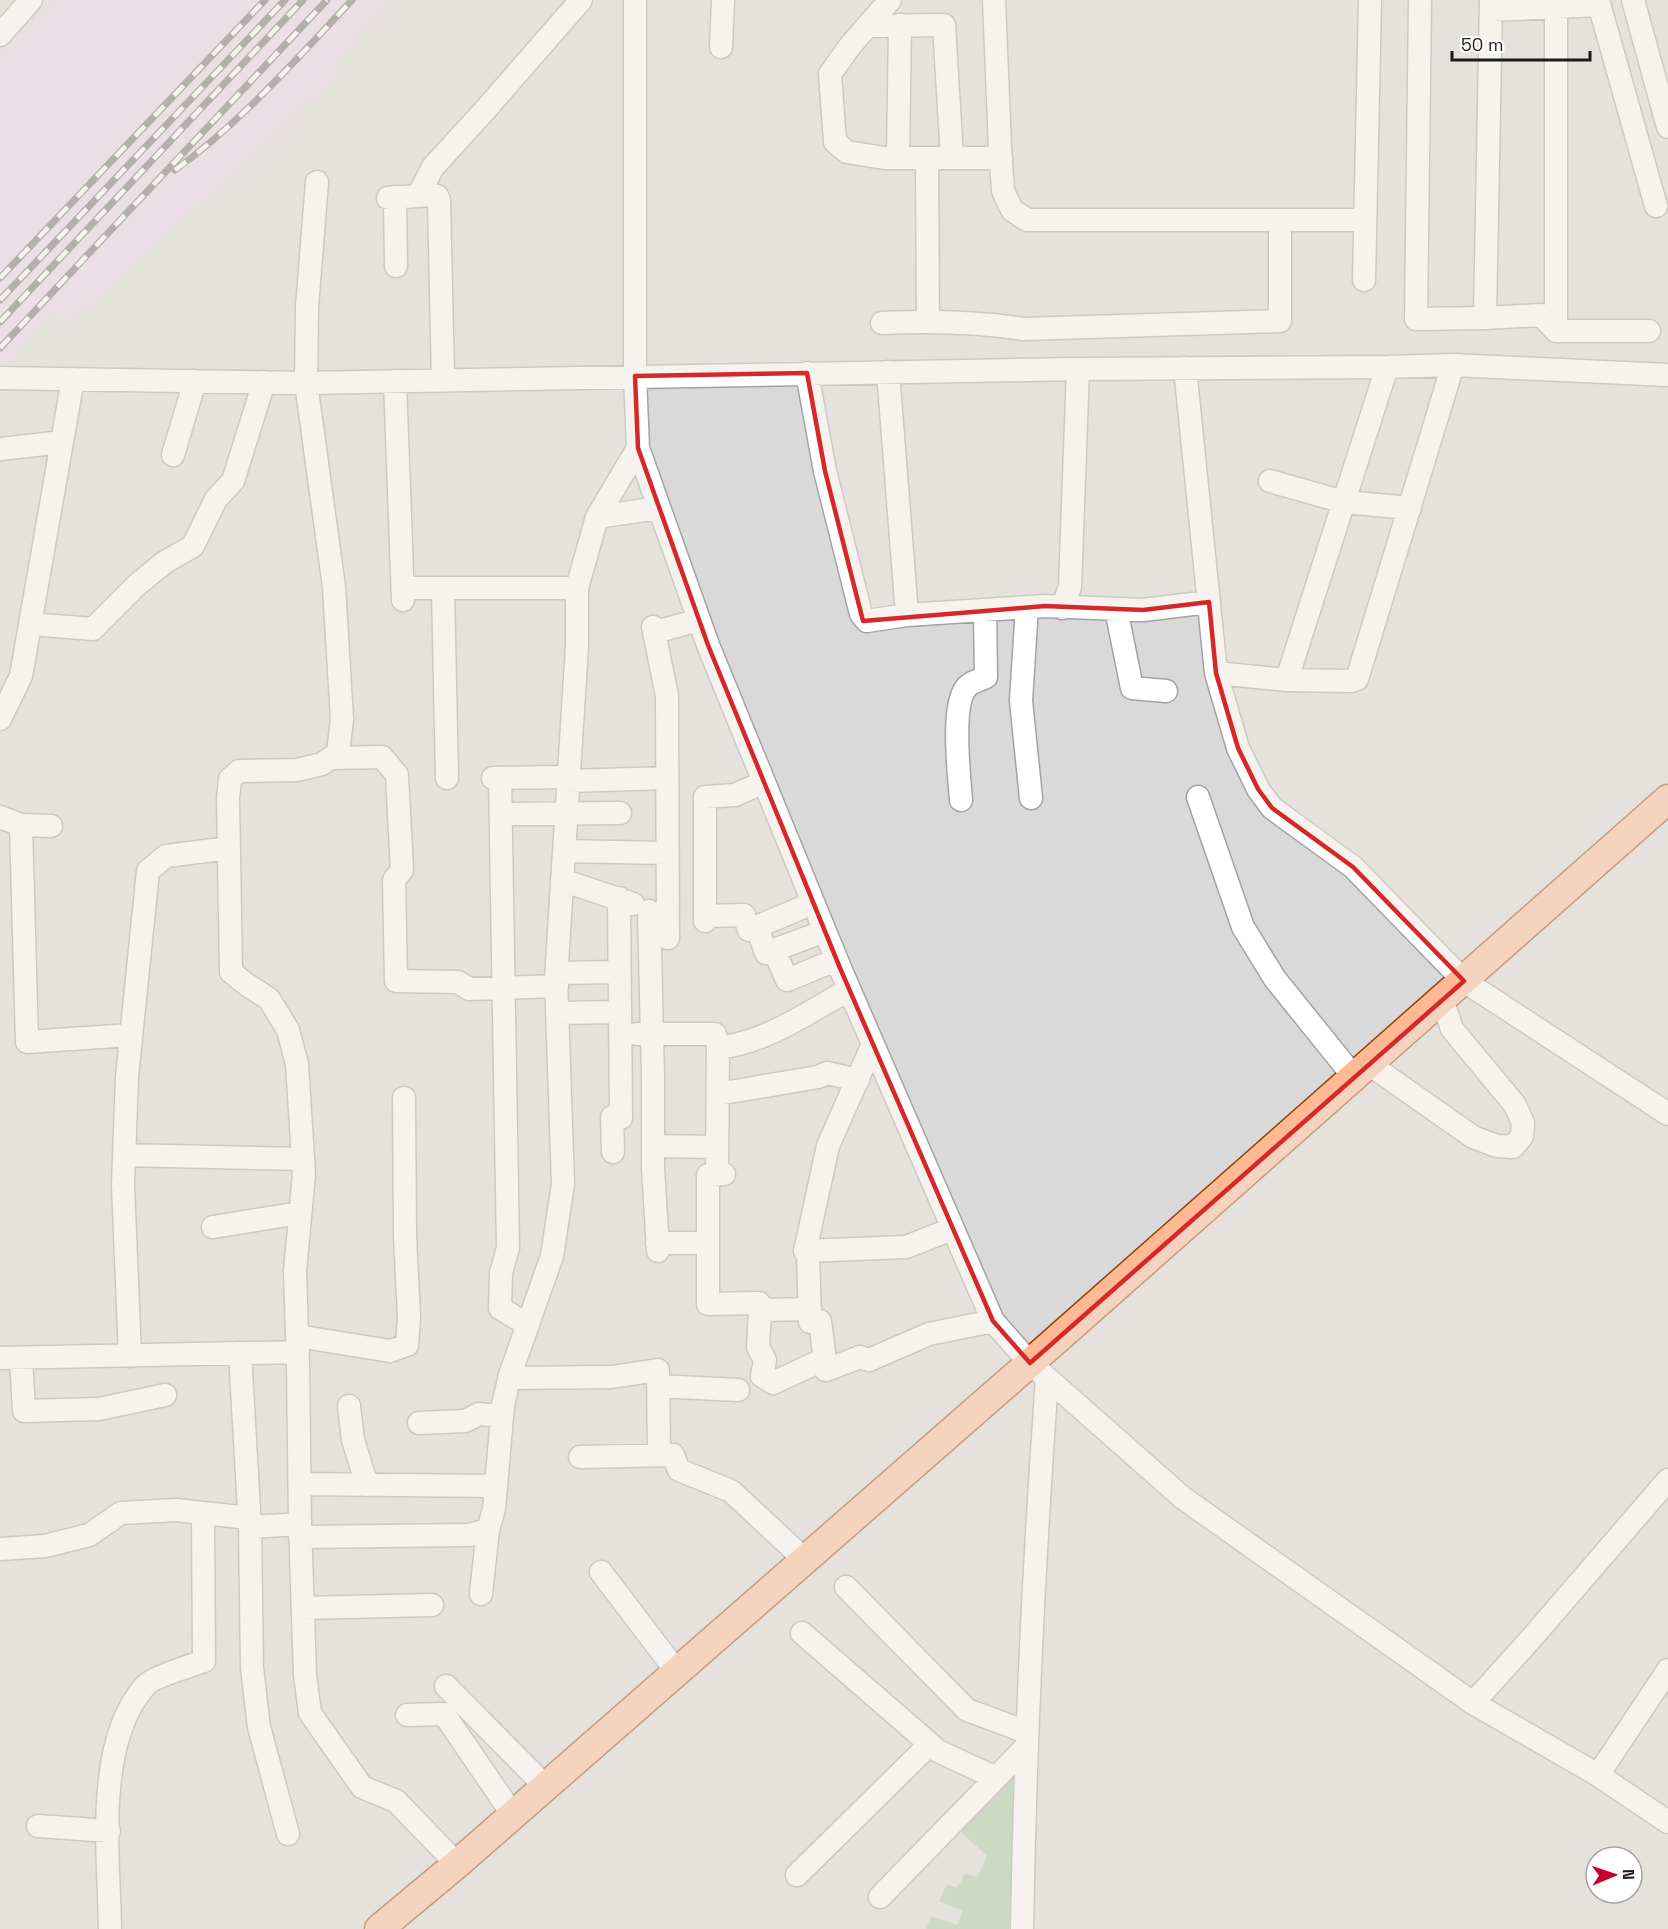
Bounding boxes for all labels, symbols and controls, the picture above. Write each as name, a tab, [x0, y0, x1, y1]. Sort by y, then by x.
scale bar	[1452, 24, 1590, 62]
text: 50 m	[1461, 33, 1503, 56]
north arrow	[1584, 1845, 1644, 1905]
text: N	[1618, 1869, 1639, 1880]

